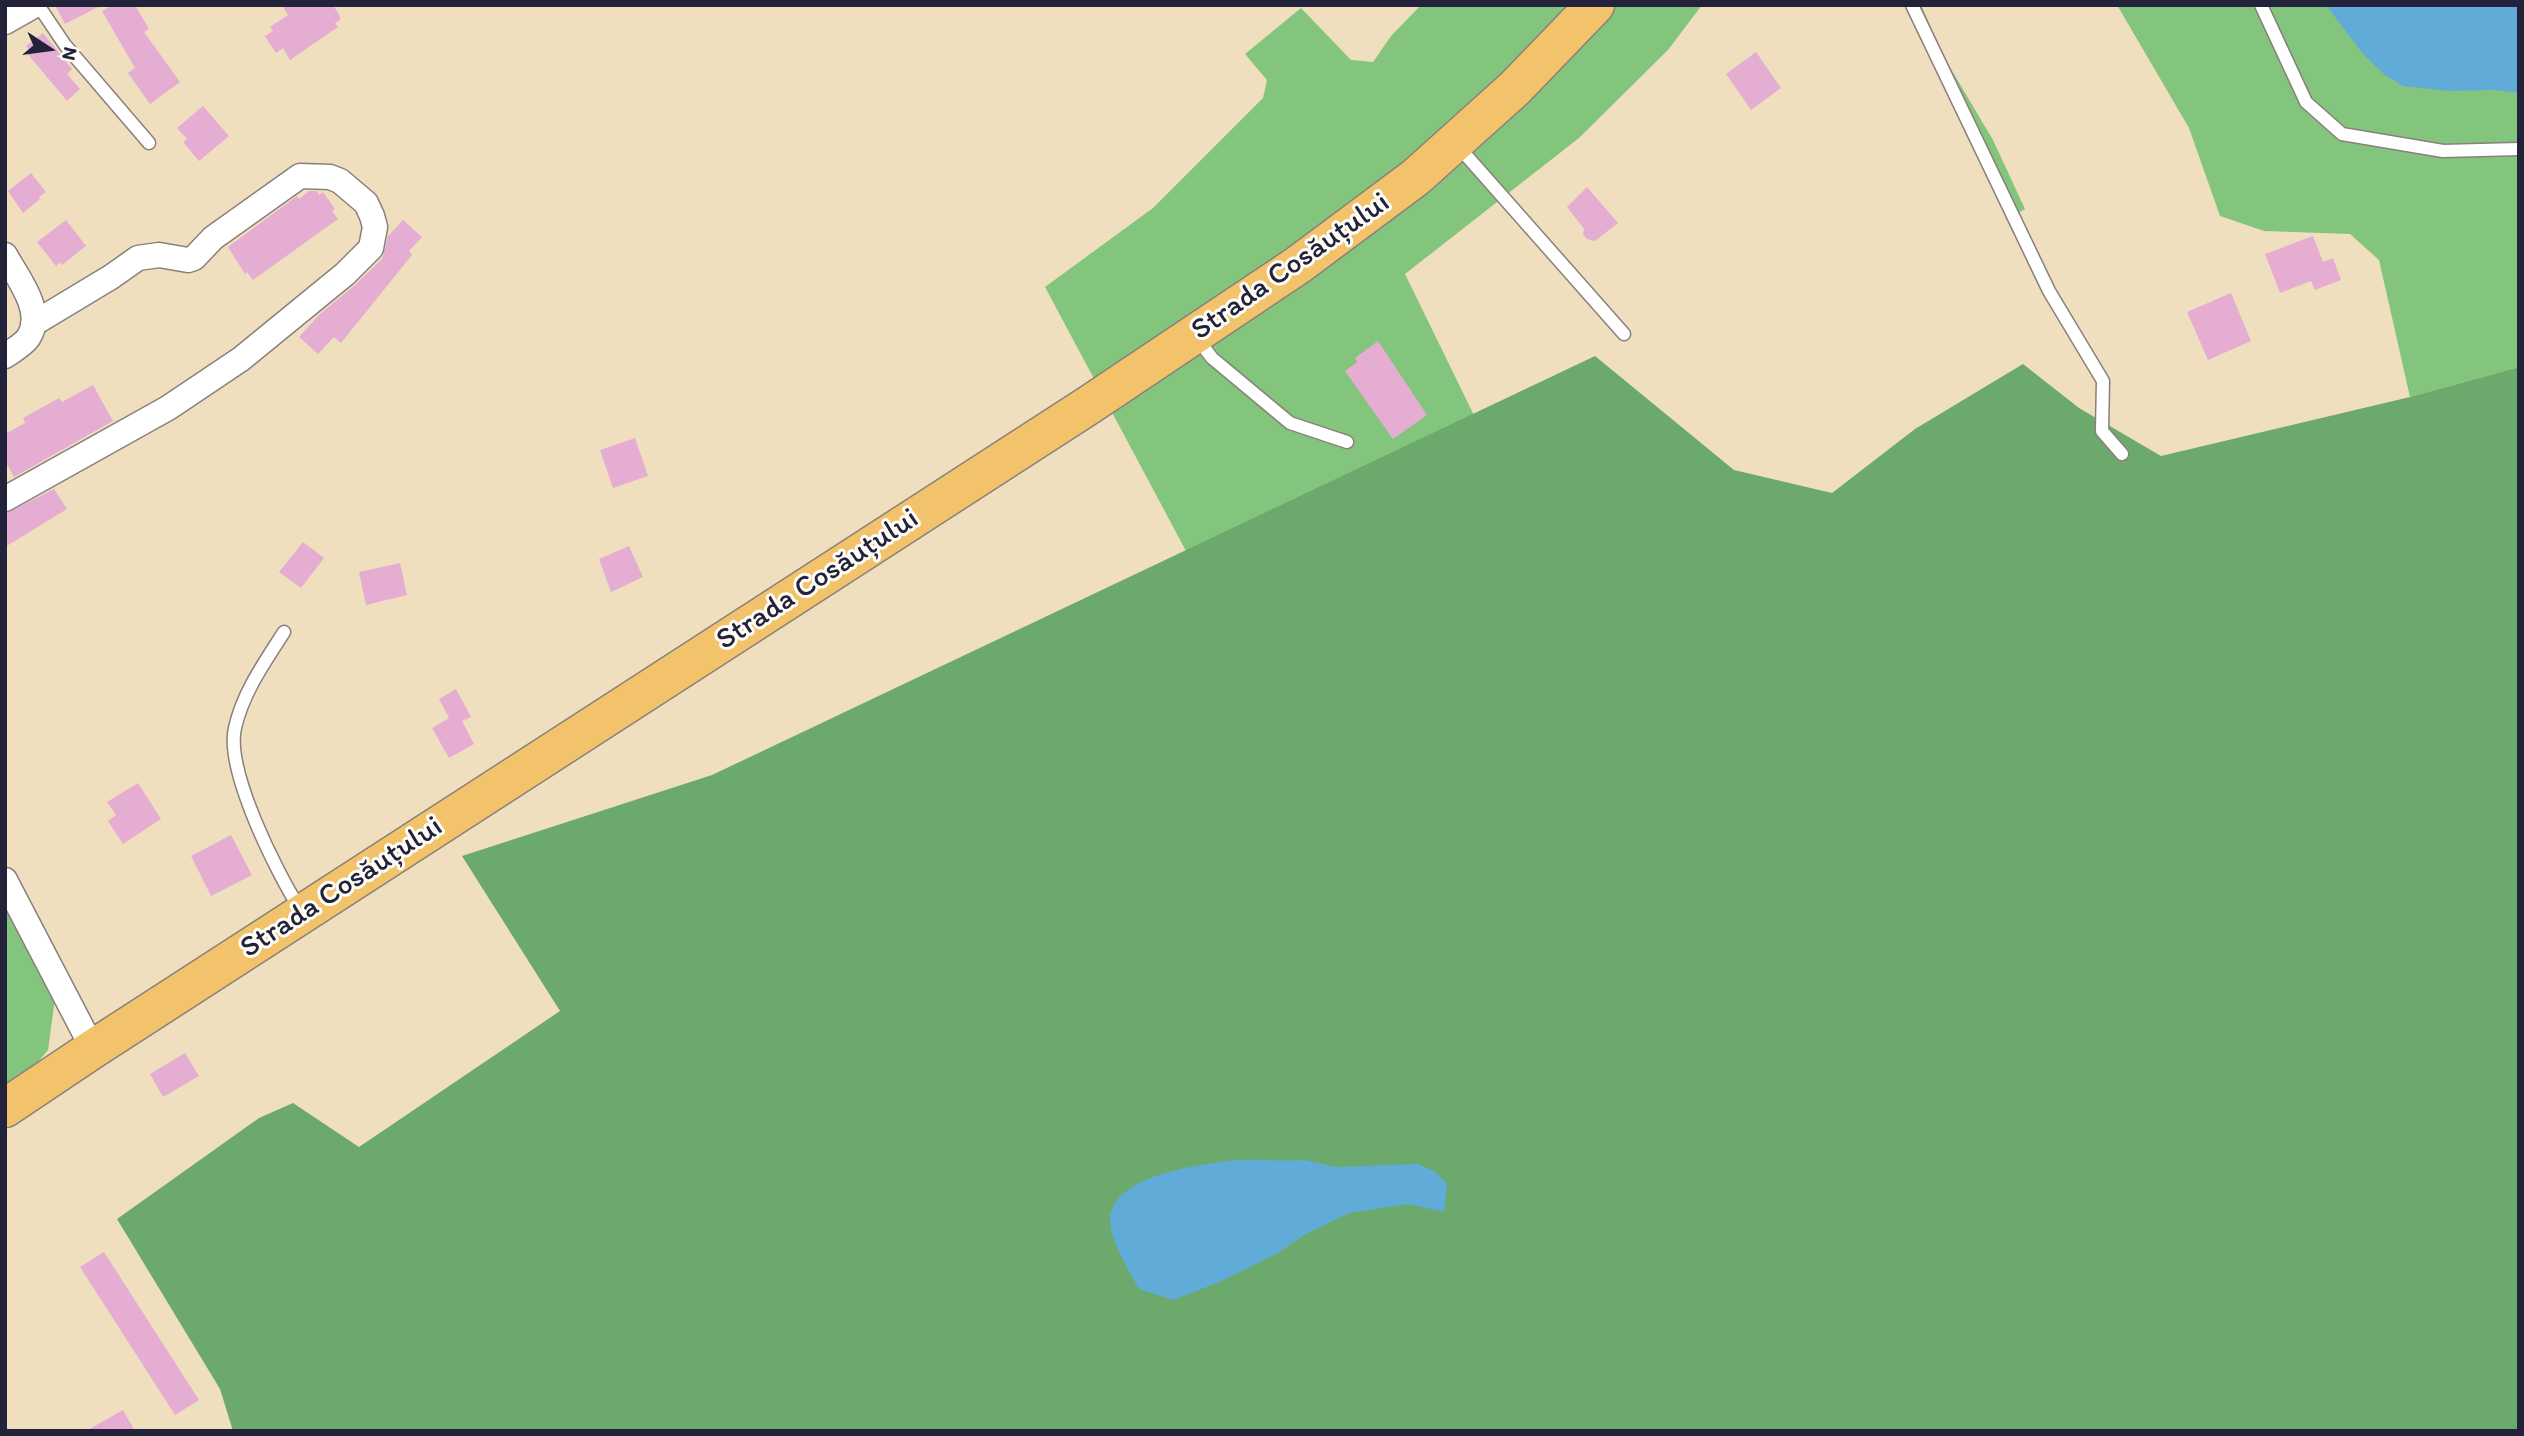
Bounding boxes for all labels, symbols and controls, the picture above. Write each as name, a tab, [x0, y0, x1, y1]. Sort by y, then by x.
north arrow	[14, 14, 84, 84]
text: N	[57, 45, 83, 63]
street label: Strada Cosăuțului	[1185, 185, 1397, 349]
street label: Strada Cosăuțului	[710, 501, 926, 659]
street label: Strada Cosăuțului	[234, 809, 450, 967]

